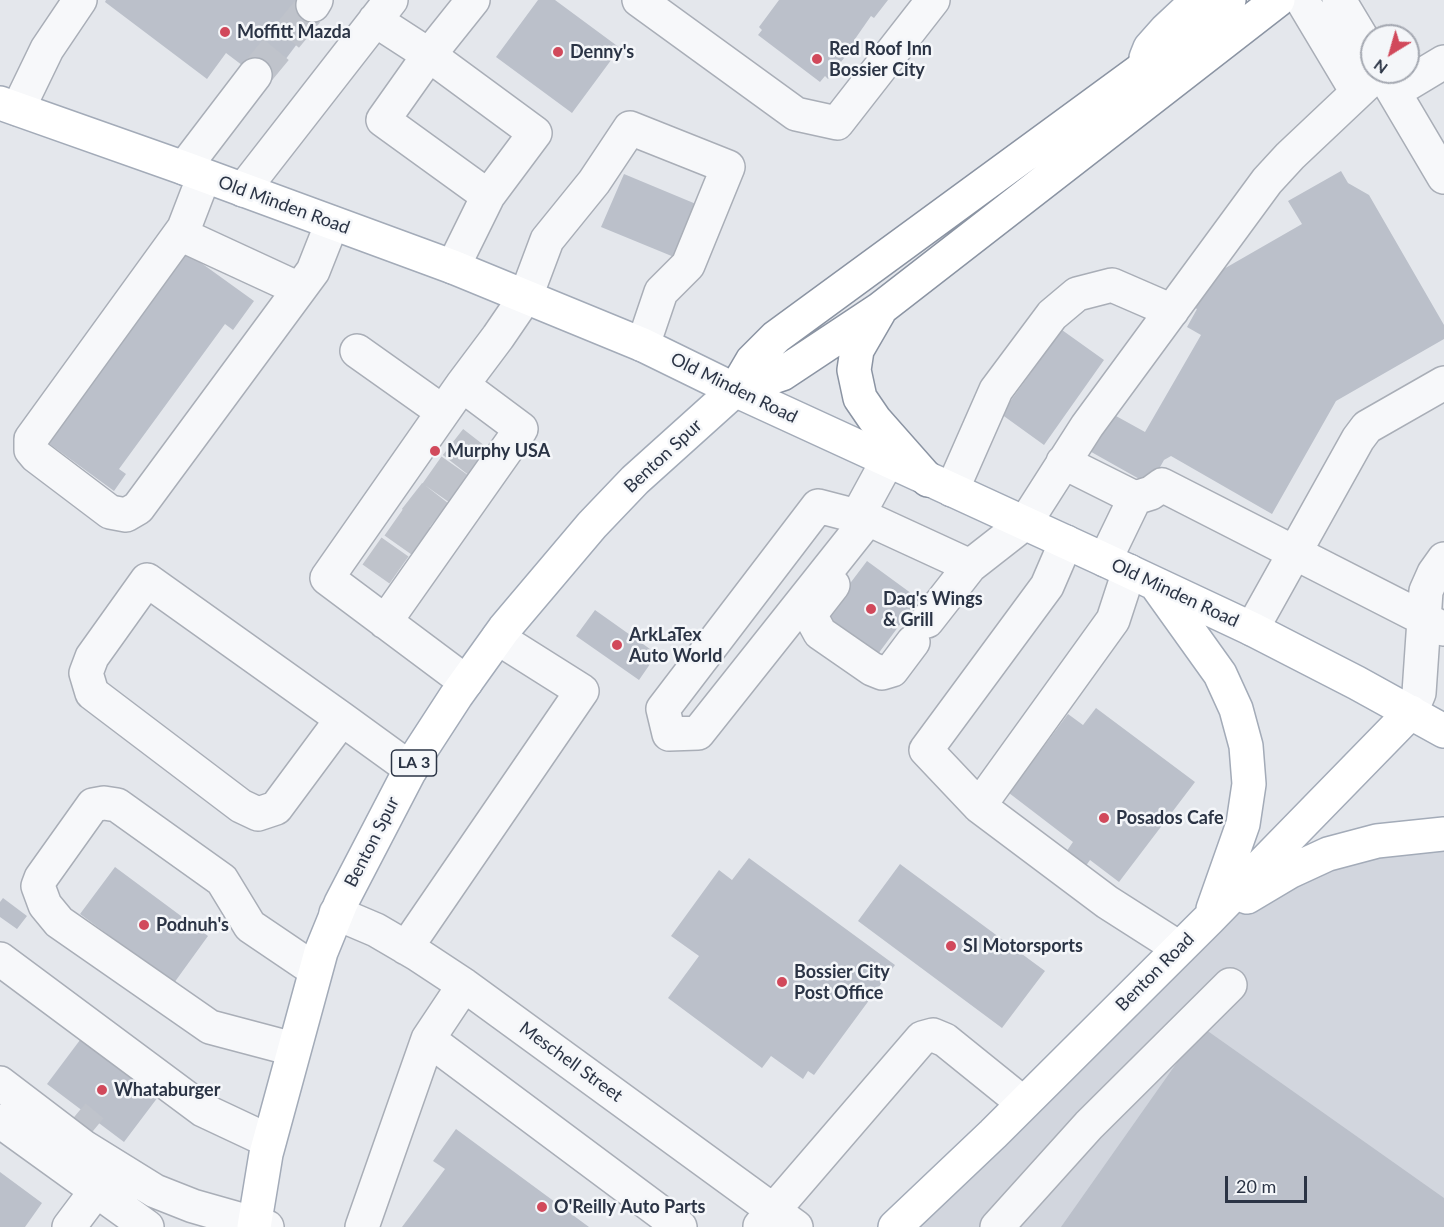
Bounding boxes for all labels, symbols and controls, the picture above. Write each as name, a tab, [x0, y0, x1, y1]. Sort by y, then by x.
place label: Moffitt Mazda	[237, 21, 351, 43]
north arrow	[1360, 24, 1420, 84]
marker: Moffitt Mazda	[218, 25, 232, 39]
place label: Red Roof Inn Bossier City	[829, 38, 932, 80]
place label: Denny's	[570, 41, 634, 63]
marker: Denny's	[551, 45, 565, 59]
marker: Red Roof Inn Bossier City	[810, 52, 824, 66]
text: N	[1369, 56, 1391, 78]
street label: Old Minden Road	[215, 171, 353, 239]
street label: Old Minden Road	[667, 348, 801, 428]
street label: Benton Spur	[620, 415, 706, 497]
place label: Murphy USA	[447, 440, 550, 462]
marker: Murphy USA	[428, 444, 442, 458]
street label: Old Minden Road	[1108, 554, 1242, 632]
place label: Daq's Wings & Grill	[883, 588, 983, 630]
marker: Daq's Wings & Grill	[864, 602, 878, 616]
place label: ArkLaTex Auto World	[629, 624, 722, 666]
marker: ArkLaTex Auto World	[610, 638, 624, 652]
road number: LA 3	[392, 750, 436, 776]
street label: Benton Spur	[340, 793, 404, 891]
place label: Posados Cafe	[1116, 807, 1224, 829]
marker: Posados Cafe	[1097, 811, 1111, 825]
place label: Podnuh's	[156, 914, 229, 936]
marker: Podnuh's	[137, 918, 151, 932]
street label: Benton Road	[1111, 928, 1199, 1016]
place label: SI Motorsports	[963, 935, 1083, 957]
marker: SI Motorsports	[944, 939, 958, 953]
place label: Bossier City Post Office	[794, 961, 890, 1004]
marker: Bossier City Post Office	[775, 975, 789, 989]
street label: Meschell Street	[515, 1017, 627, 1107]
place label: Whataburger	[114, 1079, 220, 1101]
marker: Whataburger	[95, 1083, 109, 1097]
scale bar	[1228, 1164, 1310, 1202]
text: 20 m	[1236, 1175, 1276, 1197]
place label: O'Reilly Auto Parts	[554, 1196, 705, 1218]
marker: O'Reilly Auto Parts	[535, 1200, 549, 1214]

